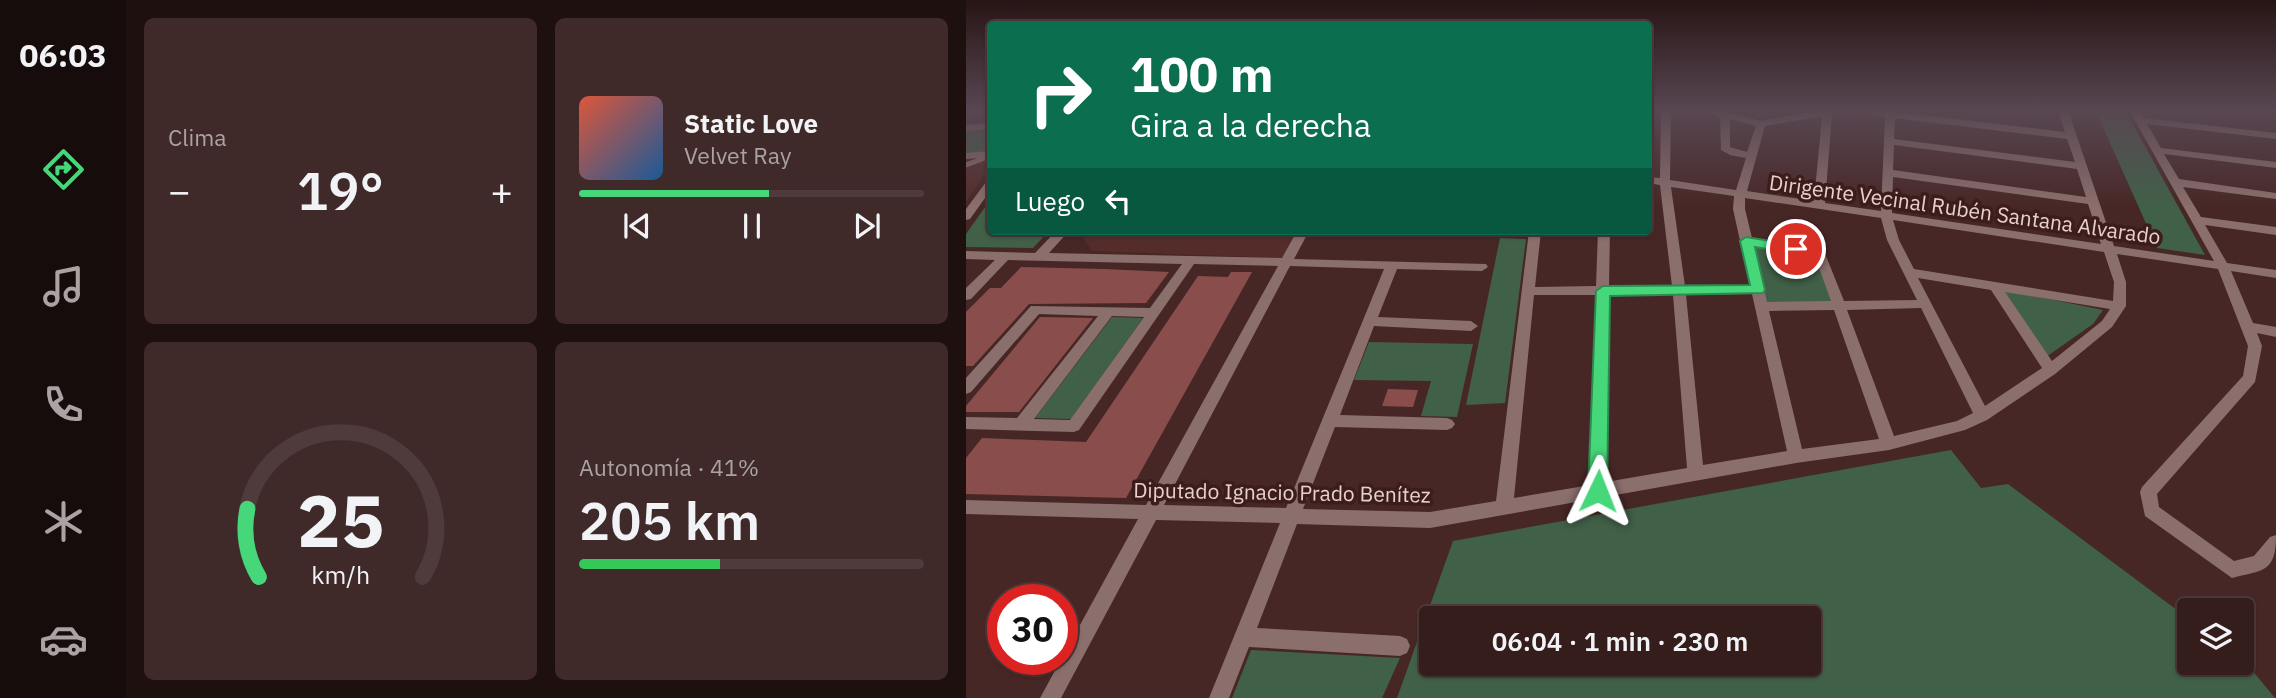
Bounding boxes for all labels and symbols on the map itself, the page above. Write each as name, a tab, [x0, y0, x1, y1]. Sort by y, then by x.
street label: Dirigente Vecinal Rubén Santana Alvarado	[1768, 168, 2162, 250]
pin	[1766, 219, 1826, 279]
position arrow	[1561, 454, 1635, 528]
street label: Diputado Ignacio Prado Benítez	[1133, 475, 1431, 509]
speed limit sign: 30	[987, 584, 1078, 675]

